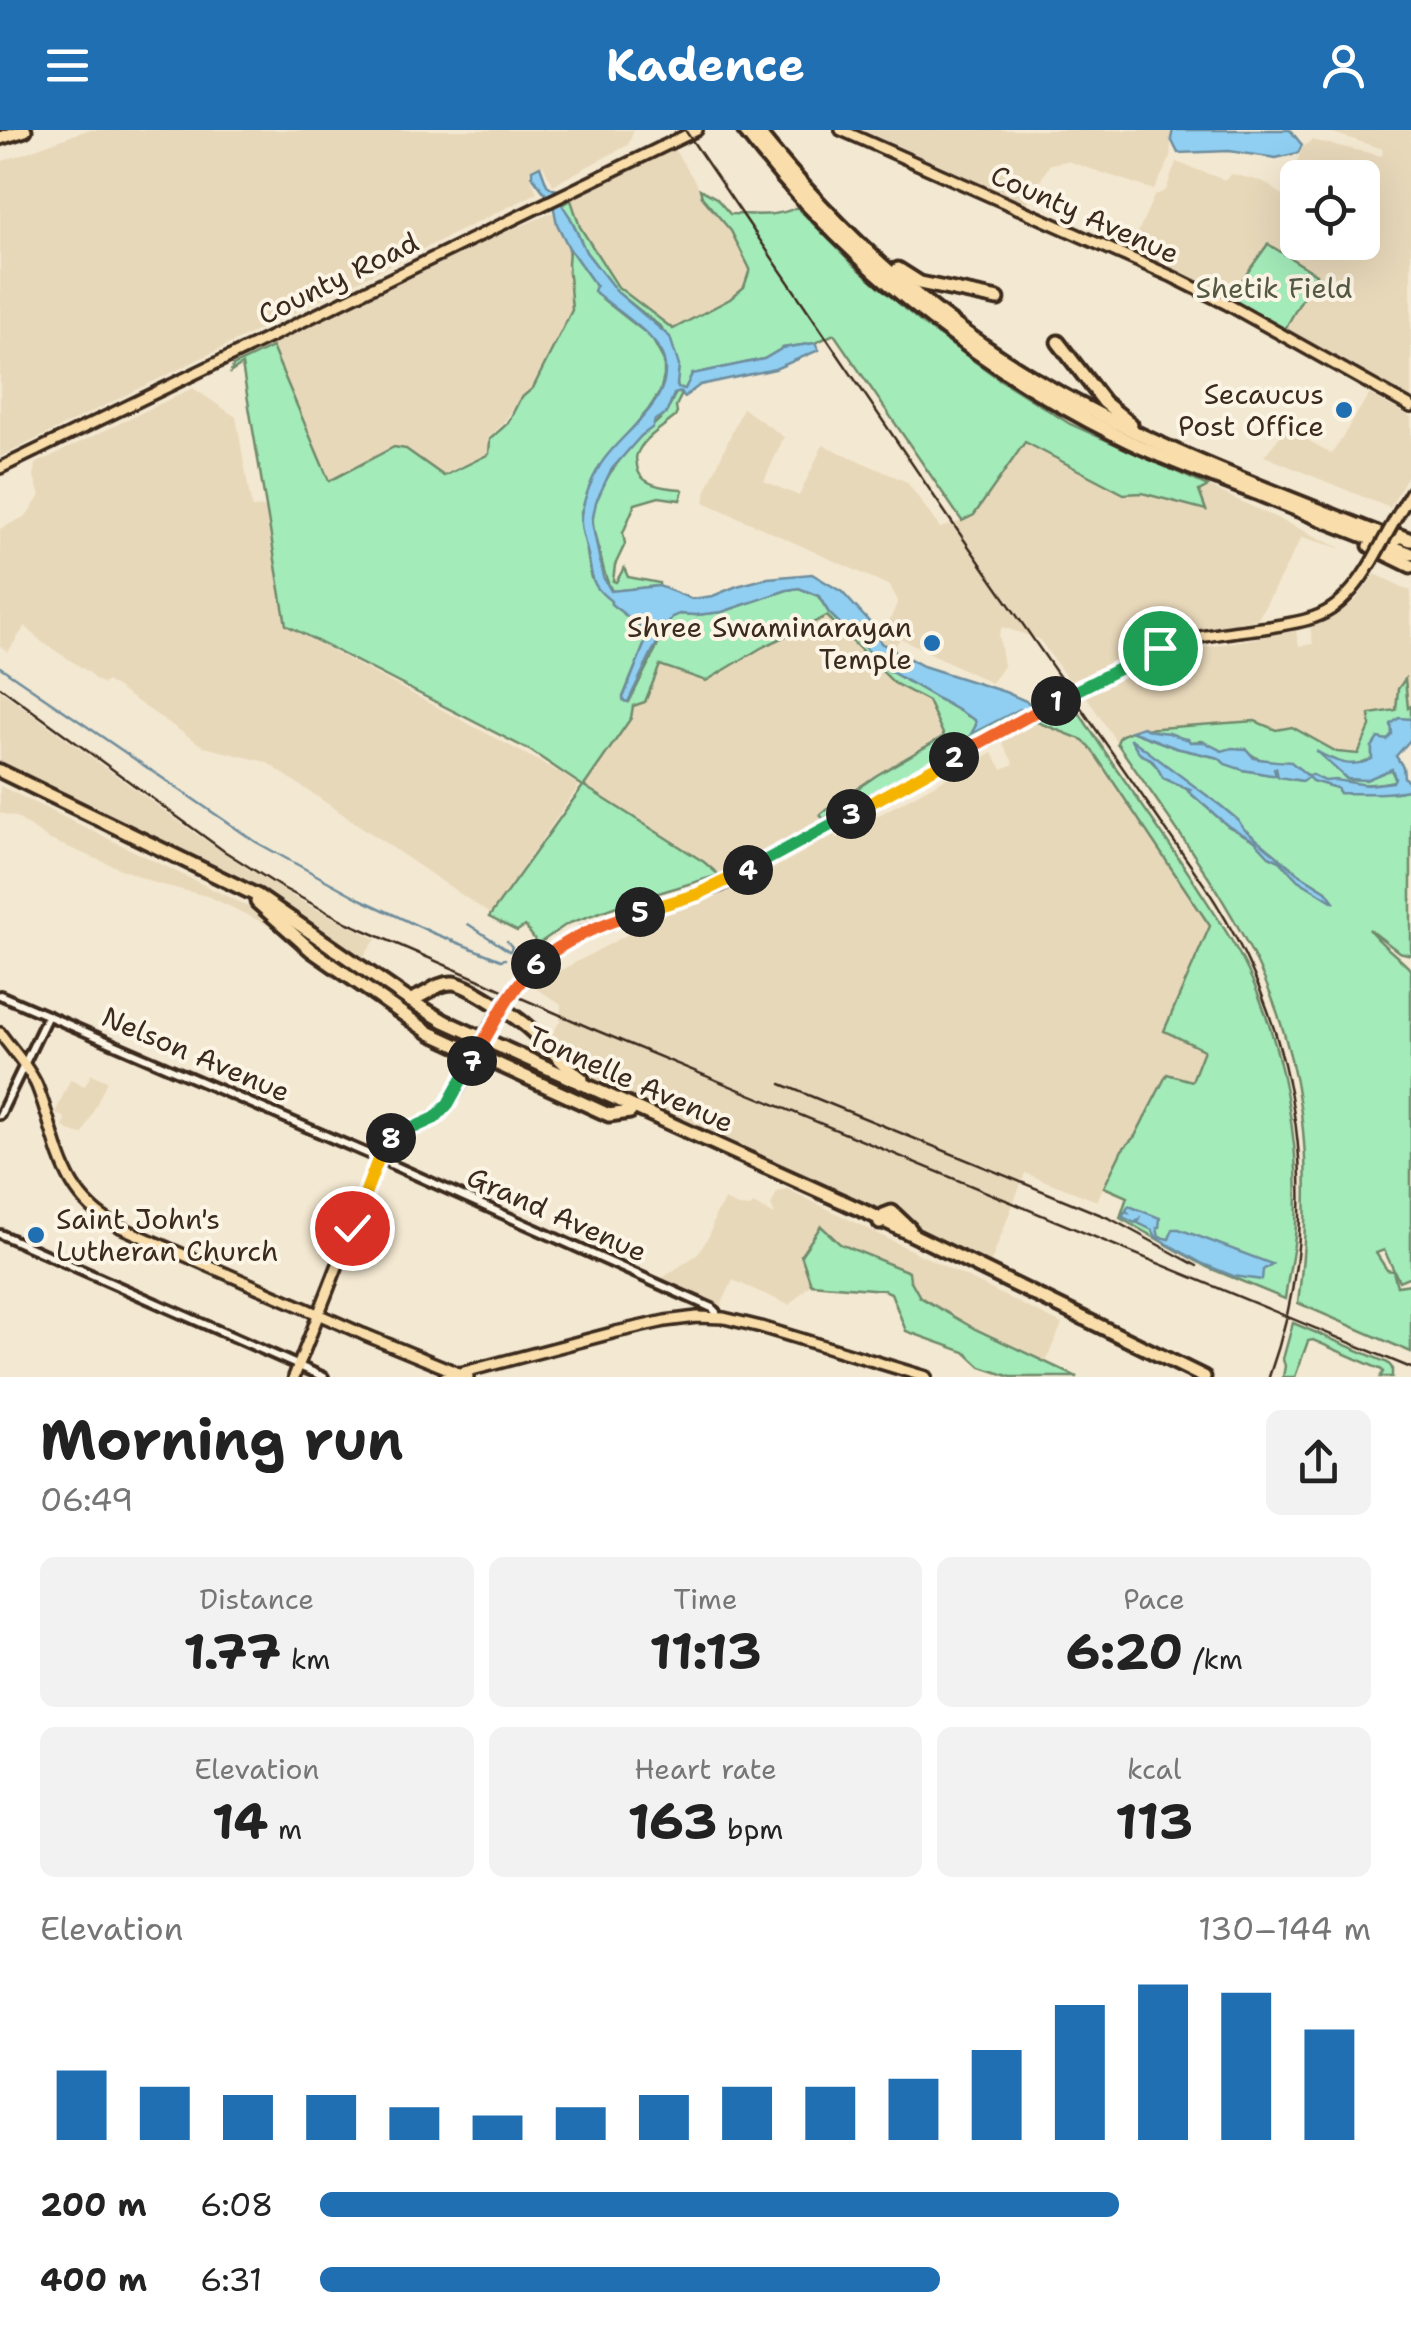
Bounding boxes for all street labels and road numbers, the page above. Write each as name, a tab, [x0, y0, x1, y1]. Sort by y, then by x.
street label: County Avenue	[985, 155, 1185, 273]
street label: County Road	[251, 223, 425, 333]
street label: Nelson Avenue	[96, 997, 296, 1111]
street label: Tonnelle Avenue	[522, 1017, 740, 1141]
street label: Grand Avenue	[461, 1157, 653, 1271]

